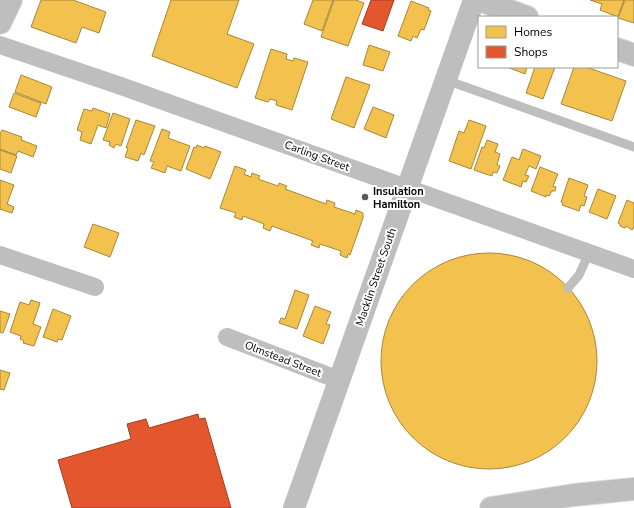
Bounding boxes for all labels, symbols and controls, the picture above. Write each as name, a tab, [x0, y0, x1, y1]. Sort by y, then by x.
legend	[478, 16, 618, 68]
text: Homes	[514, 24, 552, 40]
text: Shops	[514, 44, 548, 60]
street label: Carling Street	[282, 137, 352, 175]
place label: Insulation Hamilton	[373, 184, 424, 212]
marker: Insulation Hamilton	[360, 192, 370, 202]
street label: Macklin Street South	[352, 226, 400, 328]
street label: Olmstead Street	[242, 337, 324, 381]

